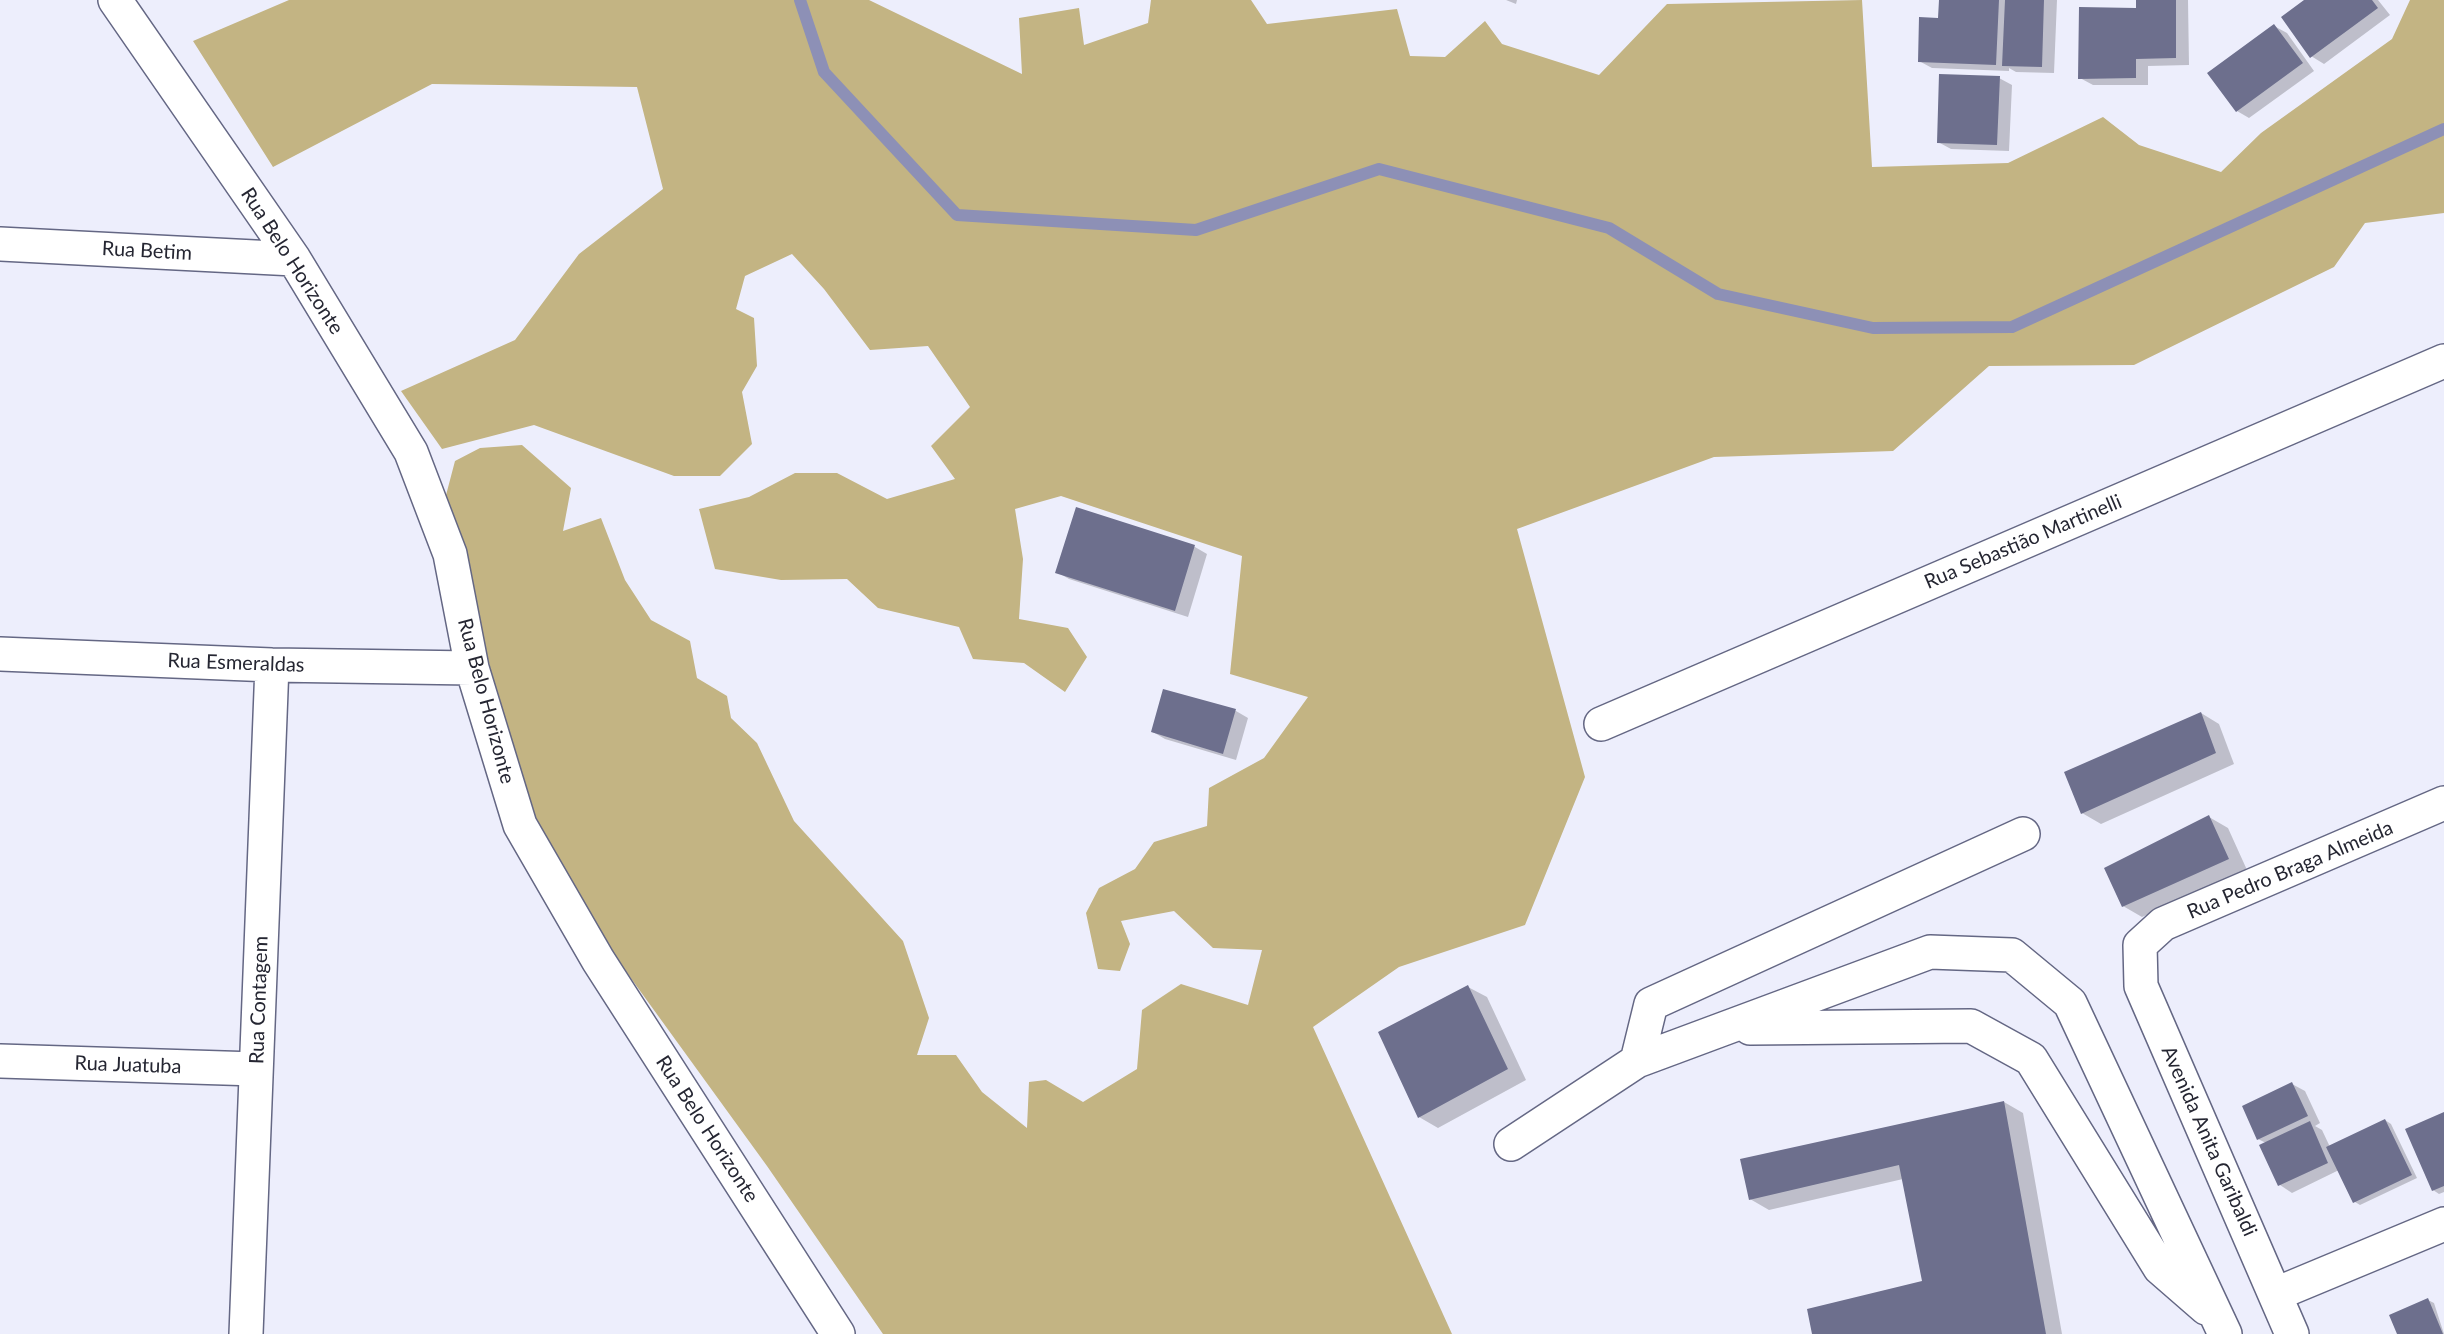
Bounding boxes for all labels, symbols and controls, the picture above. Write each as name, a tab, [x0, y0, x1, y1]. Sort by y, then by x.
street label: Rua Belo Horizonte	[236, 183, 348, 339]
street label: Rua Betim	[101, 237, 193, 265]
street label: Rua Sebastião Martinelli	[1921, 490, 2125, 594]
street label: Rua Belo Horizonte	[452, 616, 520, 786]
street label: Rua Esmeraldas	[167, 649, 305, 677]
street label: Rua Pedro Braga Almeida	[2183, 816, 2397, 924]
street label: Rua Contagem	[245, 936, 273, 1064]
street label: Avenida Anita Garibaldi	[2156, 1042, 2262, 1240]
street label: Rua Juatuba	[74, 1051, 182, 1079]
street label: Rua Belo Horizonte	[651, 1051, 763, 1207]

